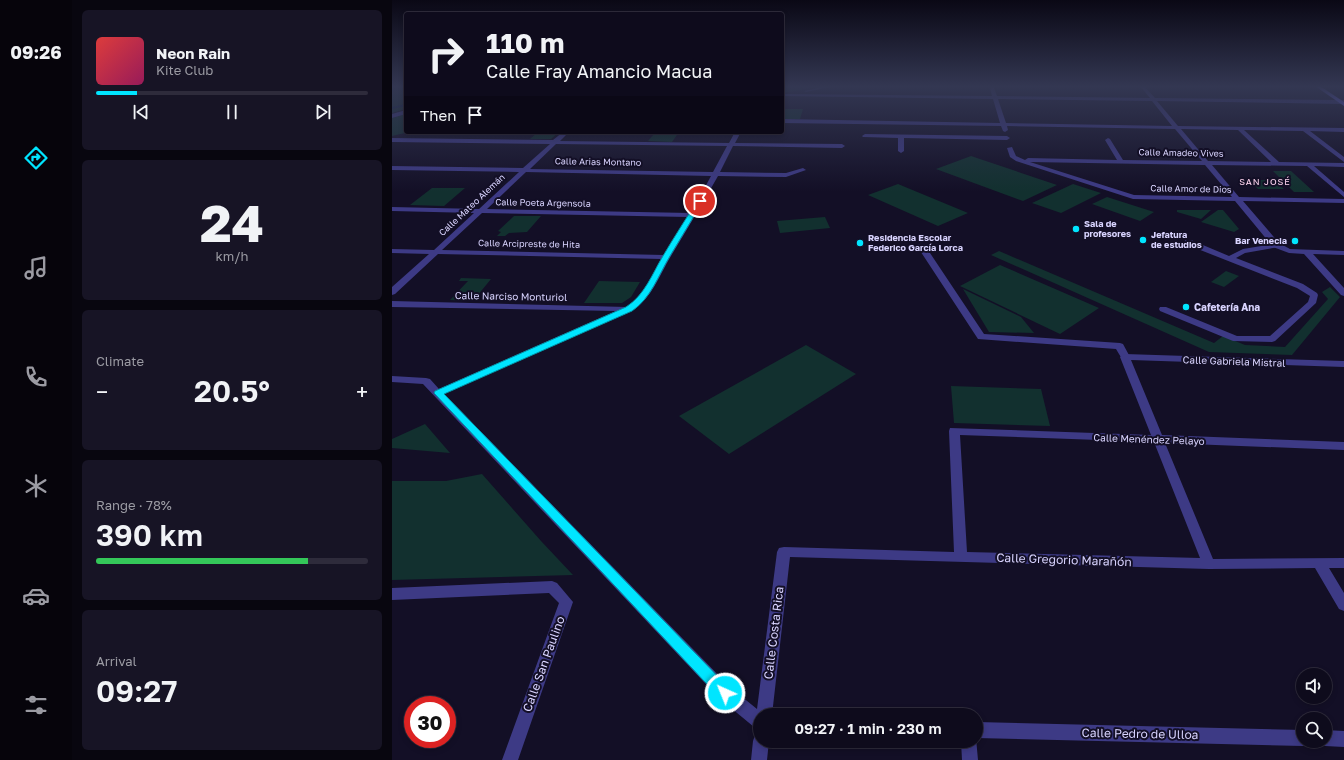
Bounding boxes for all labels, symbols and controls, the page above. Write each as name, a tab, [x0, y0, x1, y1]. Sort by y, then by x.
text: 110 m	[486, 26, 565, 59]
icon: right	[420, 28, 472, 80]
text: 09:26	[10, 41, 62, 63]
text: Neon Rain	[156, 44, 230, 62]
text: Calle Fray Amancio Macua	[486, 60, 712, 82]
text: Kite Club	[156, 62, 213, 78]
icon: previous	[130, 101, 152, 123]
icon: pause	[221, 101, 243, 123]
icon: next	[312, 101, 334, 123]
icon: arrive	[464, 104, 486, 126]
text: Then	[420, 106, 456, 124]
icon: directions	[22, 144, 50, 172]
street label: Calle Amadeo Vives	[1138, 146, 1224, 159]
street label: Calle Arias Montano	[555, 155, 641, 168]
street label: Calle Mateo Alemán	[436, 171, 507, 238]
district label: SAN JOSÉ	[1239, 176, 1291, 187]
street label: Calle Amor de Dios	[1150, 182, 1232, 195]
pin	[683, 184, 717, 218]
icon: arrive	[689, 190, 711, 212]
text: 24	[200, 191, 264, 253]
street label: Calle Poeta Argensola	[495, 196, 591, 209]
place label: Sala de profesores	[1084, 218, 1131, 239]
marker: Sala de profesores	[1071, 224, 1081, 234]
place label: Jefatura de estudios	[1151, 229, 1202, 250]
place label: Residencia Escolar Federico García Lorca	[868, 232, 963, 253]
marker: Jefatura de estudios	[1138, 235, 1148, 245]
place label: Bar Venecia	[1235, 235, 1287, 246]
marker: Bar Venecia	[1290, 236, 1300, 246]
street label: Calle Arcipreste de Hita	[478, 237, 580, 250]
marker: Residencia Escolar Federico García Lorca	[855, 238, 865, 248]
text: km/h	[215, 248, 249, 264]
icon: music	[22, 254, 50, 282]
street label: Calle Narciso Monturiol	[455, 289, 567, 303]
place label: Cafetería Ana	[1194, 301, 1260, 313]
marker: Cafetería Ana	[1181, 302, 1191, 312]
text: Climate	[96, 353, 144, 369]
street label: Calle Gabriela Mistral	[1182, 353, 1286, 369]
icon: phone	[22, 363, 50, 391]
text: 20.5°	[194, 373, 270, 409]
text: −	[96, 378, 108, 405]
text: +	[356, 378, 368, 405]
street label: Calle Menéndez Pelayo	[1093, 431, 1205, 447]
icon: climate	[22, 472, 50, 500]
text: Range · 78%	[96, 497, 172, 513]
text: 390 km	[96, 517, 203, 553]
street label: Calle Gregorio Marañón	[996, 550, 1132, 569]
icon: car	[22, 582, 50, 610]
street label: Calle Costa Rica	[760, 586, 787, 680]
street label: Calle San Paulino	[519, 614, 568, 714]
text: Arrival	[96, 653, 137, 669]
map controls	[1296, 668, 1332, 748]
button: sound	[1296, 668, 1332, 704]
position arrow	[704, 672, 746, 714]
text: 09:27	[96, 673, 177, 709]
icon: filters	[22, 691, 50, 719]
speed limit sign: 30	[404, 696, 456, 748]
button: search	[1296, 712, 1332, 748]
text: 09:27 · 1 min · 230 m	[794, 719, 942, 737]
street label: Calle Pedro de Ulloa	[1081, 725, 1199, 742]

